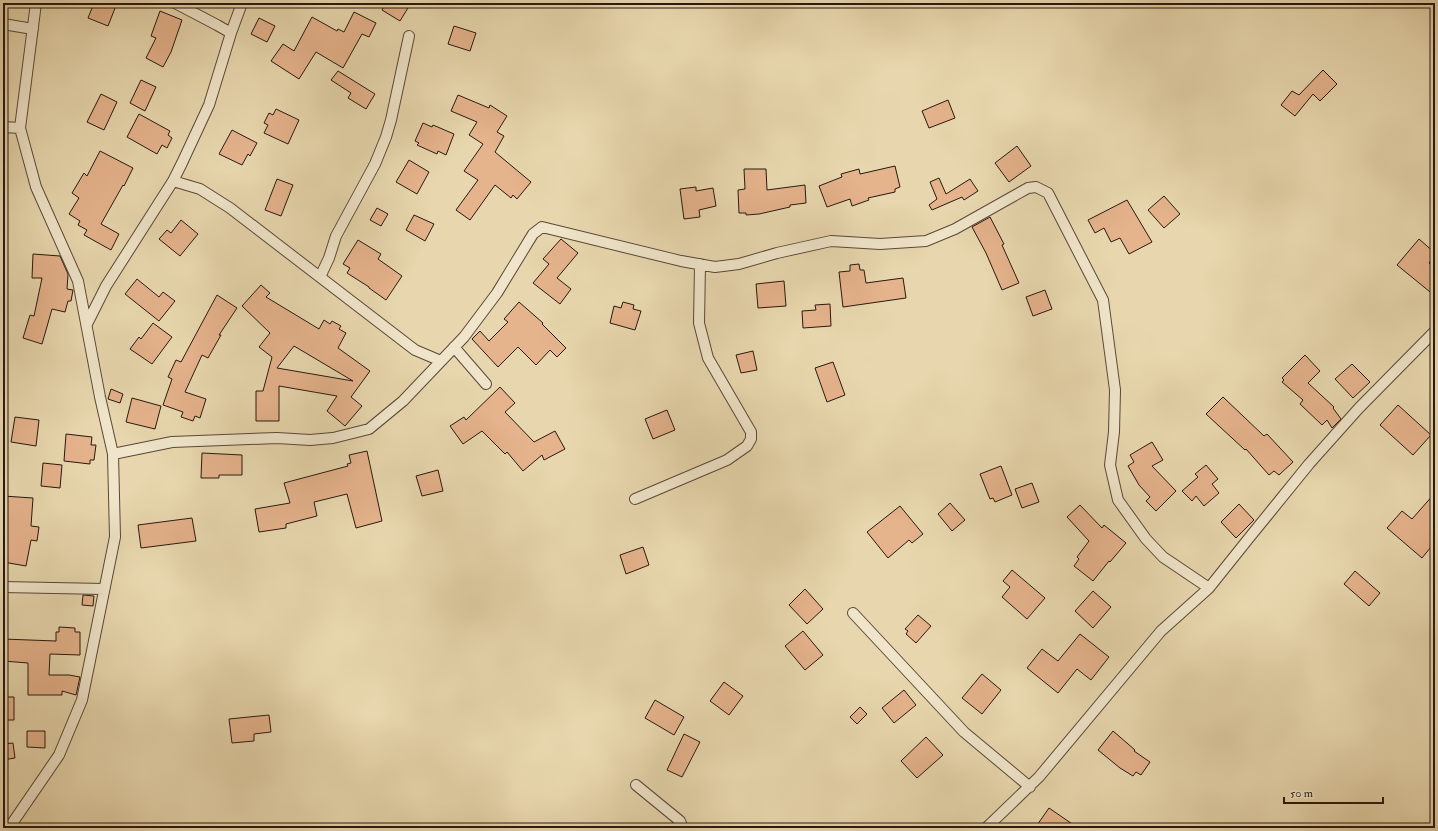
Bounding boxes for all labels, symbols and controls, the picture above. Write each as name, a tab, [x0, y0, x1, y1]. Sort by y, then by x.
scale bar	[1284, 779, 1383, 805]
text: 50 m	[1290, 786, 1314, 801]

